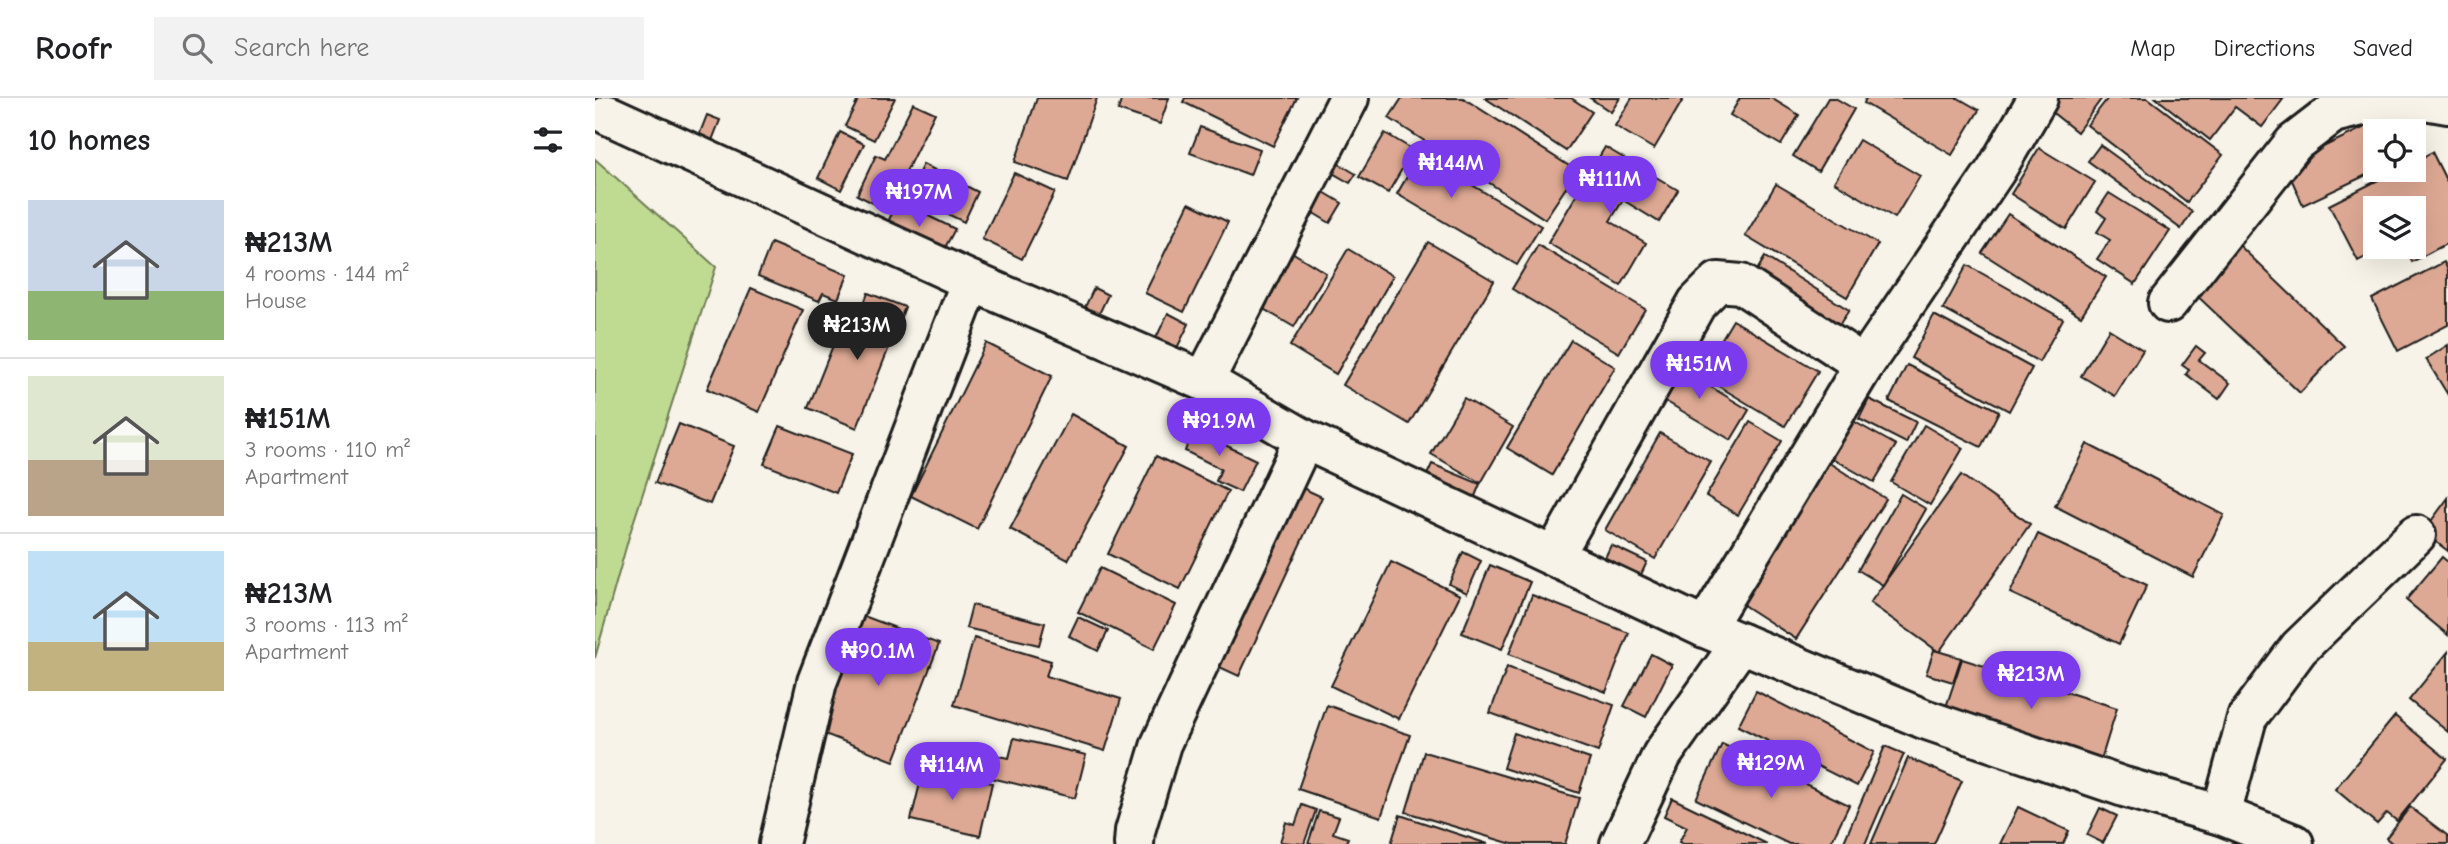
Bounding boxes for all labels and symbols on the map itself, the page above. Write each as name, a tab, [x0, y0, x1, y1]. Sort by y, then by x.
pin: ₦144M	[1402, 140, 1500, 200]
pin: ₦111M	[1561, 156, 1659, 216]
pin: ₦197M	[870, 170, 968, 229]
pin: ₦213M	[808, 302, 906, 362]
pin: ₦151M	[1650, 342, 1748, 401]
pin: ₦91.9M	[1162, 398, 1276, 458]
pin: ₦90.1M	[821, 628, 935, 688]
pin: ₦213M	[1982, 652, 2080, 711]
pin: ₦129M	[1722, 740, 1820, 800]
pin: ₦114M	[903, 742, 1001, 802]

